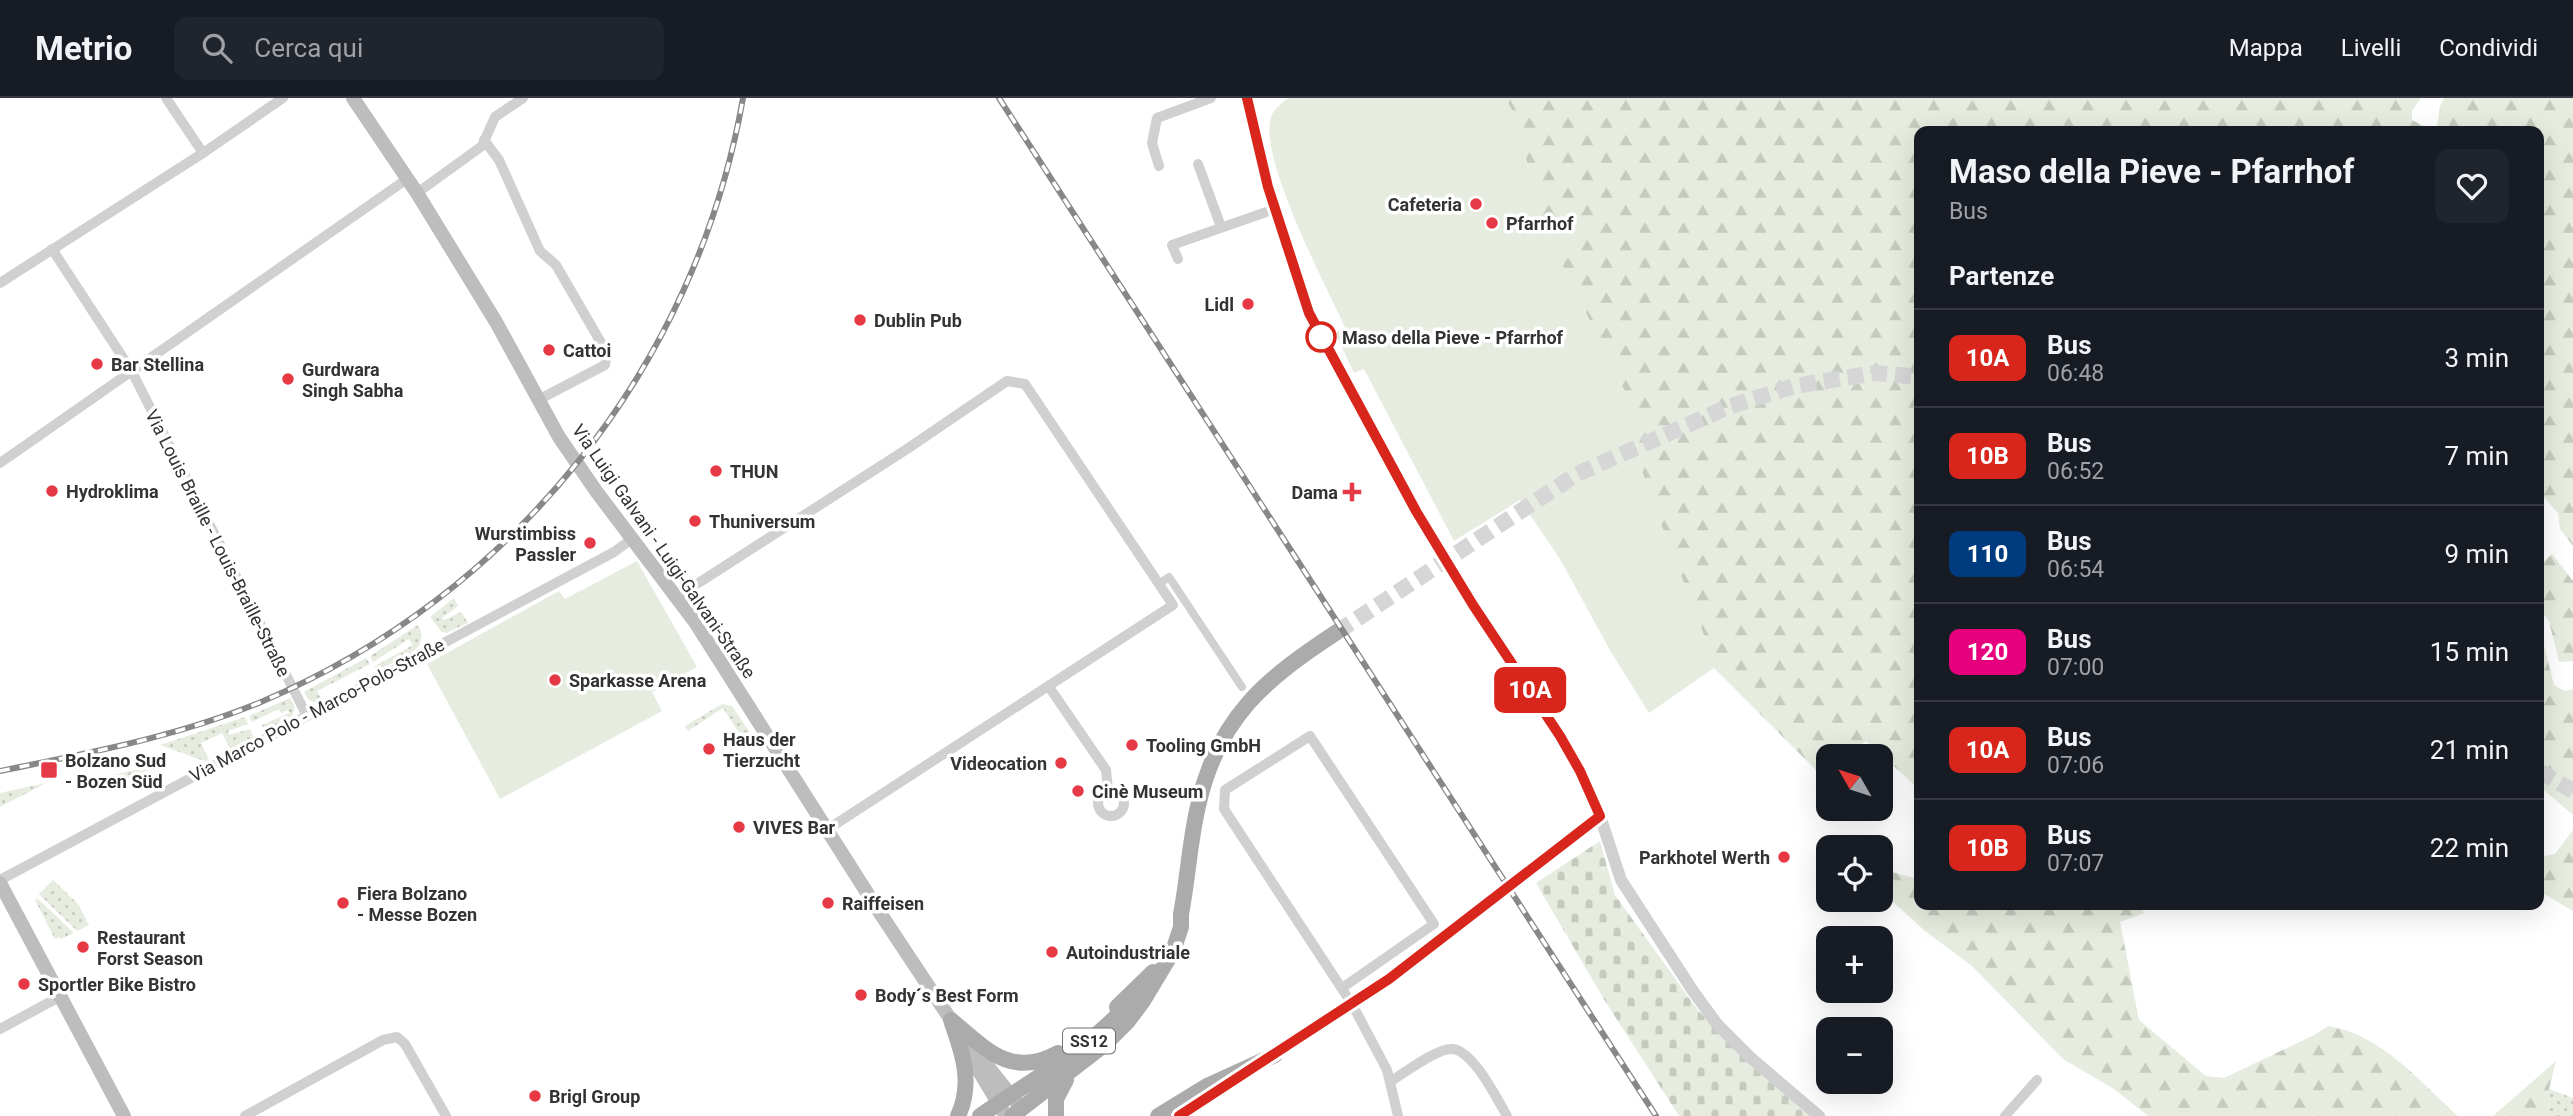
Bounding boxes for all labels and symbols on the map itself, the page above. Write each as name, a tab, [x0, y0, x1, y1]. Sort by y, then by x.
place label: Cafeteria	[1388, 194, 1462, 215]
marker: Cafeteria	[1468, 196, 1484, 212]
place label: Pfarrhof	[1506, 213, 1574, 234]
marker: Pfarrhof	[1484, 215, 1500, 231]
place label: Lidl	[1205, 294, 1234, 315]
marker: Lidl	[1240, 296, 1256, 312]
place label: Dublin Pub	[874, 310, 962, 331]
marker: Dublin Pub	[852, 312, 868, 328]
marker: Maso della Pieve - Pfarrhof	[1306, 322, 1336, 352]
place label: Maso della Pieve - Pfarrhof	[1342, 327, 1564, 348]
place label: Cattoi	[563, 340, 611, 361]
marker: Cattoi	[541, 342, 557, 358]
place label: Bar Stellina	[111, 354, 204, 375]
marker: Bar Stellina	[89, 356, 105, 372]
place label: Gurdwara Singh Sabha	[302, 359, 404, 401]
marker: Gurdwara Singh Sabha	[280, 371, 296, 387]
street label: Via Louis Braille - Louis-Braille-Straße	[141, 406, 295, 680]
street label: Via Luigi Galvani - Luigi-Galvani-Straße	[568, 420, 760, 682]
place label: THUN	[730, 461, 778, 482]
marker: THUN	[708, 463, 724, 479]
place label: Hydroklima	[66, 481, 159, 502]
place label: Dama	[1291, 482, 1338, 503]
marker: Hydroklima	[44, 483, 60, 499]
marker: Dama	[1344, 484, 1360, 500]
place label: Thuniversum	[709, 511, 815, 532]
marker: Thuniversum	[687, 513, 703, 529]
place label: Wurstimbiss Passler	[475, 523, 576, 565]
marker: Wurstimbiss Passler	[582, 535, 598, 551]
street label: Via Marco Polo - Marco-Polo-Straße	[186, 634, 448, 786]
line badge: 10A	[1490, 667, 1570, 713]
place label: Sparkasse Arena	[569, 670, 707, 691]
marker: Sparkasse Arena	[547, 672, 563, 688]
place label: Haus der Tierzucht	[723, 729, 800, 771]
place label: Tooling GmbH	[1146, 735, 1261, 756]
marker: Tooling GmbH	[1124, 737, 1140, 753]
marker: Haus der Tierzucht	[701, 741, 717, 757]
north arrow	[1816, 744, 1894, 821]
place label: Bolzano Sud - Bozen Süd	[65, 750, 166, 792]
place label: Videocation	[950, 753, 1047, 774]
marker: Videocation	[1053, 755, 1069, 771]
marker: Bolzano Sud - Bozen Süd	[39, 760, 59, 780]
place label: Cinè Museum	[1092, 781, 1203, 802]
marker: Cinè Museum	[1070, 783, 1086, 799]
place label: VIVES Bar	[753, 817, 836, 838]
marker: VIVES Bar	[731, 819, 747, 835]
place label: Parkhotel Werth	[1639, 847, 1770, 868]
marker: Parkhotel Werth	[1776, 849, 1792, 865]
place label: Fiera Bolzano - Messe Bozen	[357, 883, 477, 925]
place label: Raiffeisen	[842, 893, 924, 914]
marker: Fiera Bolzano - Messe Bozen	[335, 895, 351, 911]
marker: Raiffeisen	[820, 895, 836, 911]
place label: Restaurant Forst Season	[97, 927, 203, 969]
marker: Restaurant Forst Season	[75, 939, 91, 955]
place label: Autoindustriale	[1066, 942, 1190, 963]
marker: Autoindustriale	[1044, 944, 1060, 960]
place label: Sportler Bike Bistro	[38, 974, 196, 995]
marker: Sportler Bike Bistro	[16, 976, 32, 992]
place label: Body´s Best Form	[875, 985, 1019, 1006]
marker: Body´s Best Form	[853, 987, 869, 1003]
road number: SS12	[1063, 1029, 1115, 1054]
place label: Brigl Group	[549, 1086, 640, 1107]
marker: Brigl Group	[527, 1088, 543, 1104]

